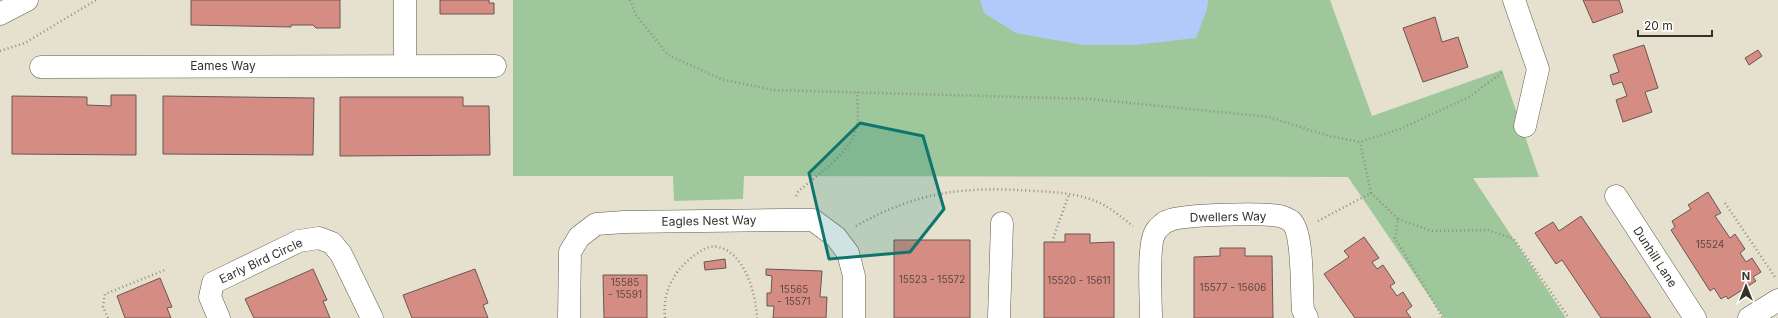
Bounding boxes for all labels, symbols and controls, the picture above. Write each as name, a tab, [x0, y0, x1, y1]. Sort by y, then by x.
scale bar	[1638, 12, 1712, 38]
text: 20 m	[1644, 18, 1673, 33]
street label: Eames Way	[190, 58, 256, 73]
street label: Dwellers Way	[1189, 208, 1267, 225]
street label: Eagles Nest Way	[661, 212, 757, 229]
street label: Dunhill Lane	[1630, 223, 1681, 290]
street label: Early Bird Circle	[217, 235, 305, 286]
house number: 15524	[1696, 238, 1724, 250]
north arrow	[1726, 266, 1766, 306]
text: N	[1742, 269, 1750, 283]
house number: 15523 - 15572	[899, 273, 965, 285]
house number: 15520 - 15611	[1047, 274, 1111, 286]
house number: 15585 - 15591	[608, 276, 642, 300]
house number: 15577 - 15606	[1200, 281, 1266, 293]
house number: 15565 - 15571	[777, 283, 811, 307]

